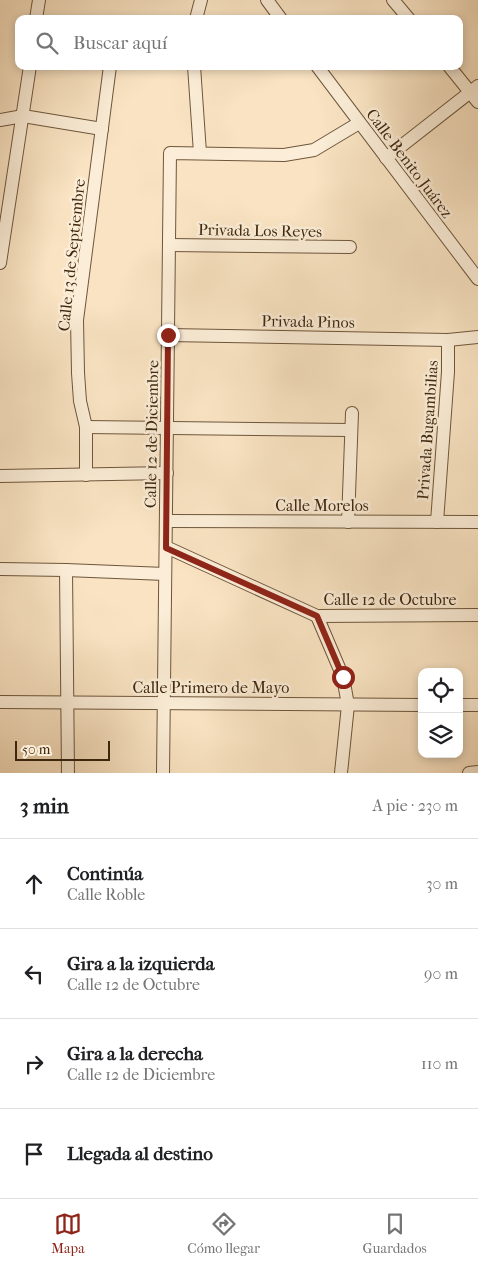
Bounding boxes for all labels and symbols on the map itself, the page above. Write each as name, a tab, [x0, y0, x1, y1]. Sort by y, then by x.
street label: Calle Benito Juárez	[362, 105, 457, 222]
street label: Calle 13 de Septiembre	[54, 178, 89, 332]
street label: Privada Los Reyes	[198, 220, 322, 241]
street label: Privada Pinos	[261, 311, 355, 332]
route end	[157, 324, 180, 347]
street label: Calle 12 de Diciembre	[141, 360, 162, 508]
street label: Privada Bugambilias	[413, 360, 442, 500]
street label: Calle Morelos	[275, 496, 369, 515]
street label: Calle 12 de Octubre	[324, 590, 457, 609]
route start	[332, 666, 355, 689]
street label: Calle Primero de Mayo	[133, 678, 289, 697]
scale bar	[15, 738, 110, 761]

